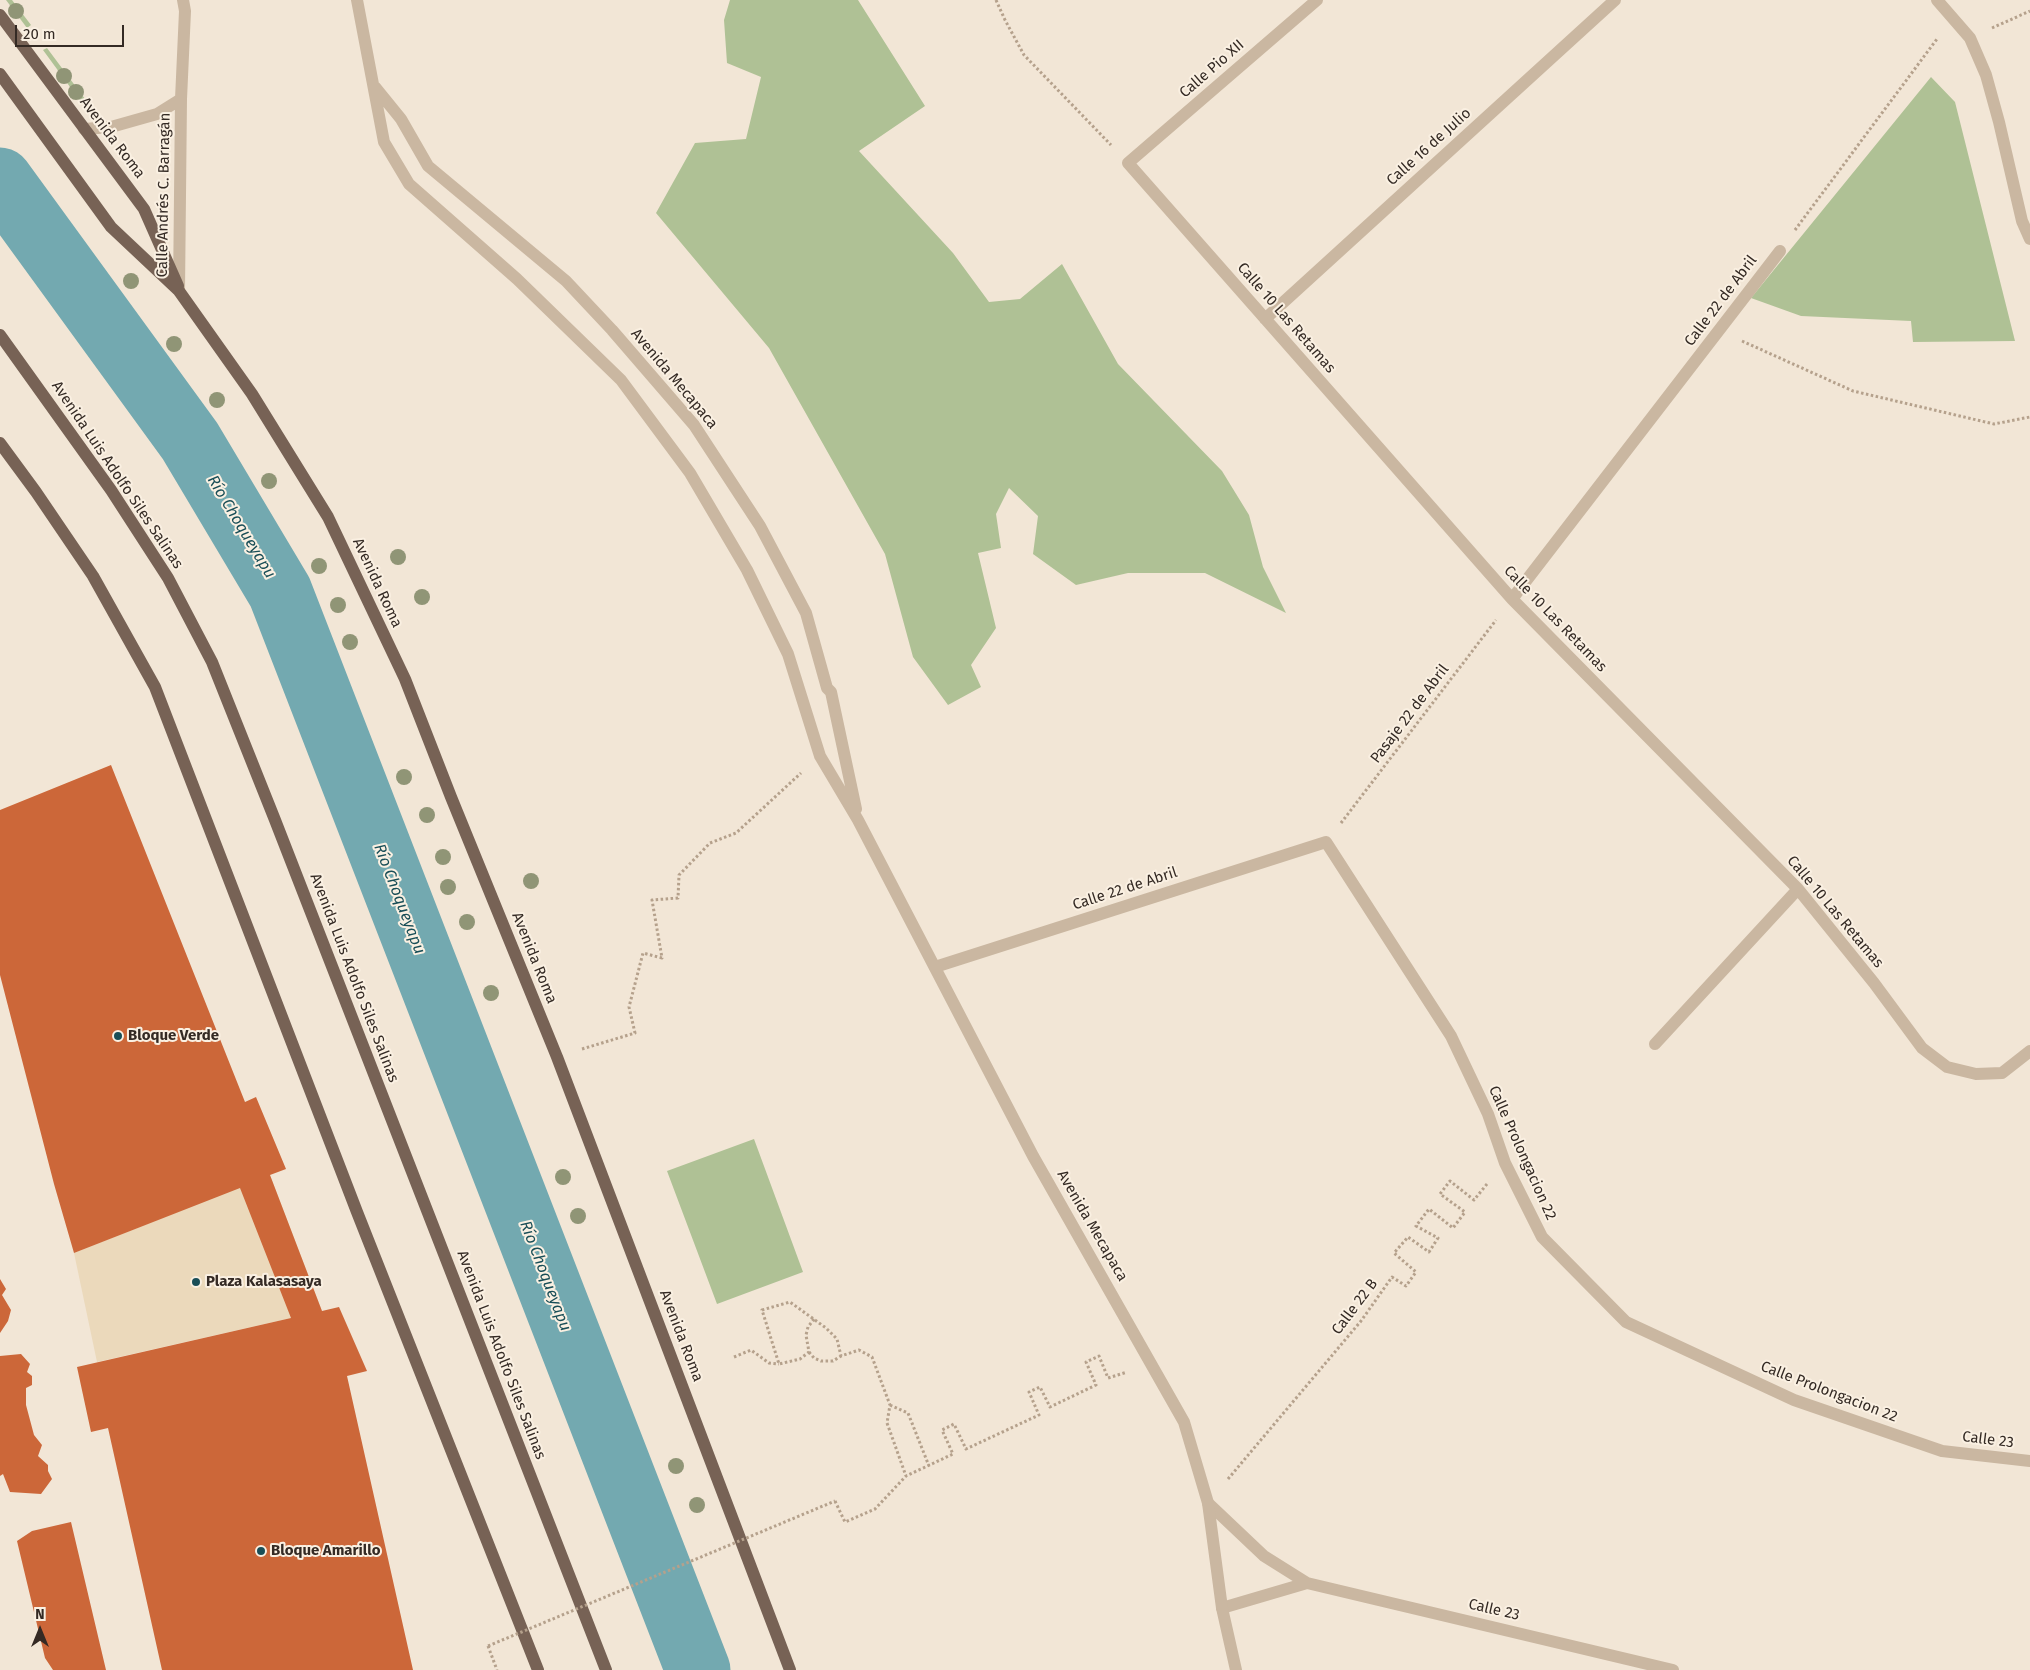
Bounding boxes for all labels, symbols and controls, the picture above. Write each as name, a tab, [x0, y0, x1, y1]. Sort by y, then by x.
scale bar	[18, 15, 126, 47]
text: 20 m	[23, 25, 56, 43]
street label: Calle Pio XII	[1176, 36, 1248, 102]
street label: Avenida Roma	[76, 94, 148, 182]
street label: Calle 16 de Julio	[1383, 104, 1475, 190]
street label: Calle Andrés C. Barragán	[154, 112, 174, 278]
street label: Calle 22 de Abril	[1681, 252, 1761, 350]
street label: Calle 10 Las Retamas	[1233, 259, 1339, 377]
street label: Avenida Mecapaca	[627, 325, 721, 433]
street label: Avenida Luis Adolfo Siles Salinas	[47, 378, 187, 572]
water label: Río Choqueyapu	[203, 472, 279, 582]
street label: Avenida Roma	[348, 535, 406, 631]
street label: Calle 10 Las Retamas	[1500, 562, 1610, 676]
street label: Pasaje 22 de Abril	[1367, 661, 1453, 767]
water label: Río Choqueyapu	[369, 841, 429, 957]
street label: Calle 10 Las Retamas	[1783, 852, 1887, 972]
street label: Calle 22 de Abril	[1070, 864, 1180, 914]
street label: Avenida Luis Adolfo Siles Salinas	[306, 871, 402, 1085]
street label: Avenida Roma	[508, 910, 560, 1006]
place label: Bloque Verde	[128, 1027, 219, 1045]
marker: Bloque Verde	[112, 1030, 124, 1042]
street label: Calle Prolongacion 22	[1484, 1083, 1560, 1223]
street label: Avenida Mecapaca	[1053, 1167, 1131, 1285]
water label: Río Choqueyapu	[515, 1218, 575, 1334]
street label: Avenida Luis Adolfo Siles Salinas	[453, 1248, 549, 1462]
place label: Plaza Kalasasaya	[206, 1273, 322, 1291]
marker: Plaza Kalasasaya	[190, 1276, 202, 1288]
street label: Calle 22 B	[1328, 1276, 1382, 1338]
street label: Avenida Roma	[655, 1288, 707, 1384]
street label: Calle Prolongacion 22	[1758, 1358, 1900, 1426]
street label: Calle 23	[1961, 1428, 2015, 1452]
place label: Bloque Amarillo	[271, 1542, 380, 1560]
marker: Bloque Amarillo	[255, 1545, 267, 1557]
street label: Calle 23	[1467, 1595, 1521, 1625]
north arrow	[15, 1605, 65, 1655]
text: N	[35, 1606, 45, 1623]

